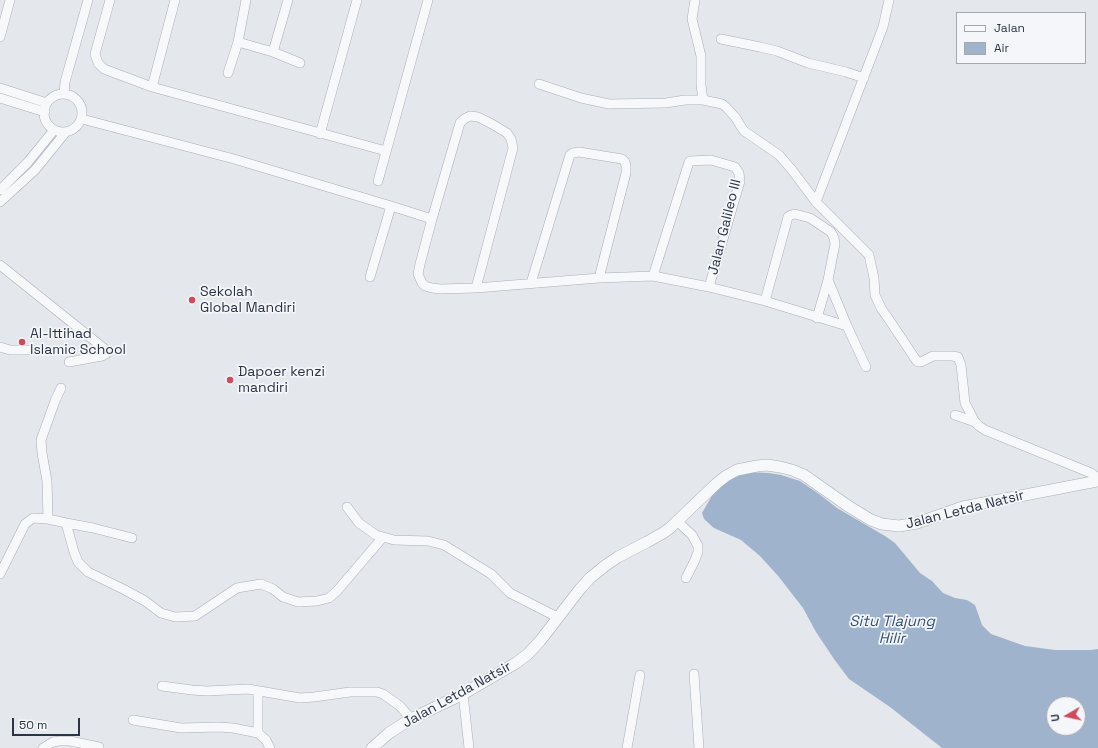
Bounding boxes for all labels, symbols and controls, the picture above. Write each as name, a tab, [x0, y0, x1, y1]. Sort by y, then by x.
legend	[956, 12, 1086, 64]
text: Jalan	[994, 20, 1025, 36]
text: Air	[994, 40, 1009, 56]
street label: Jalan Galileo III	[705, 177, 745, 277]
place label: Sekolah Global Mandiri	[200, 284, 295, 316]
marker: Sekolah Global Mandiri	[187, 295, 197, 305]
place label: Al-Ittihad Islamic School	[30, 326, 126, 358]
marker: Al-Ittihad Islamic School	[17, 337, 27, 347]
place label: Dapoer kenzi mandiri	[238, 364, 325, 396]
marker: Dapoer kenzi mandiri	[225, 375, 235, 385]
street label: Jalan Letda Natsir	[904, 487, 1026, 533]
water label: Situ Tlajung Hilir	[849, 613, 935, 648]
street label: Jalan Letda Natsir	[400, 658, 514, 732]
north arrow	[1046, 696, 1086, 736]
scale bar	[14, 710, 82, 736]
text: U	[1048, 713, 1063, 722]
text: 50 m	[19, 717, 47, 733]

